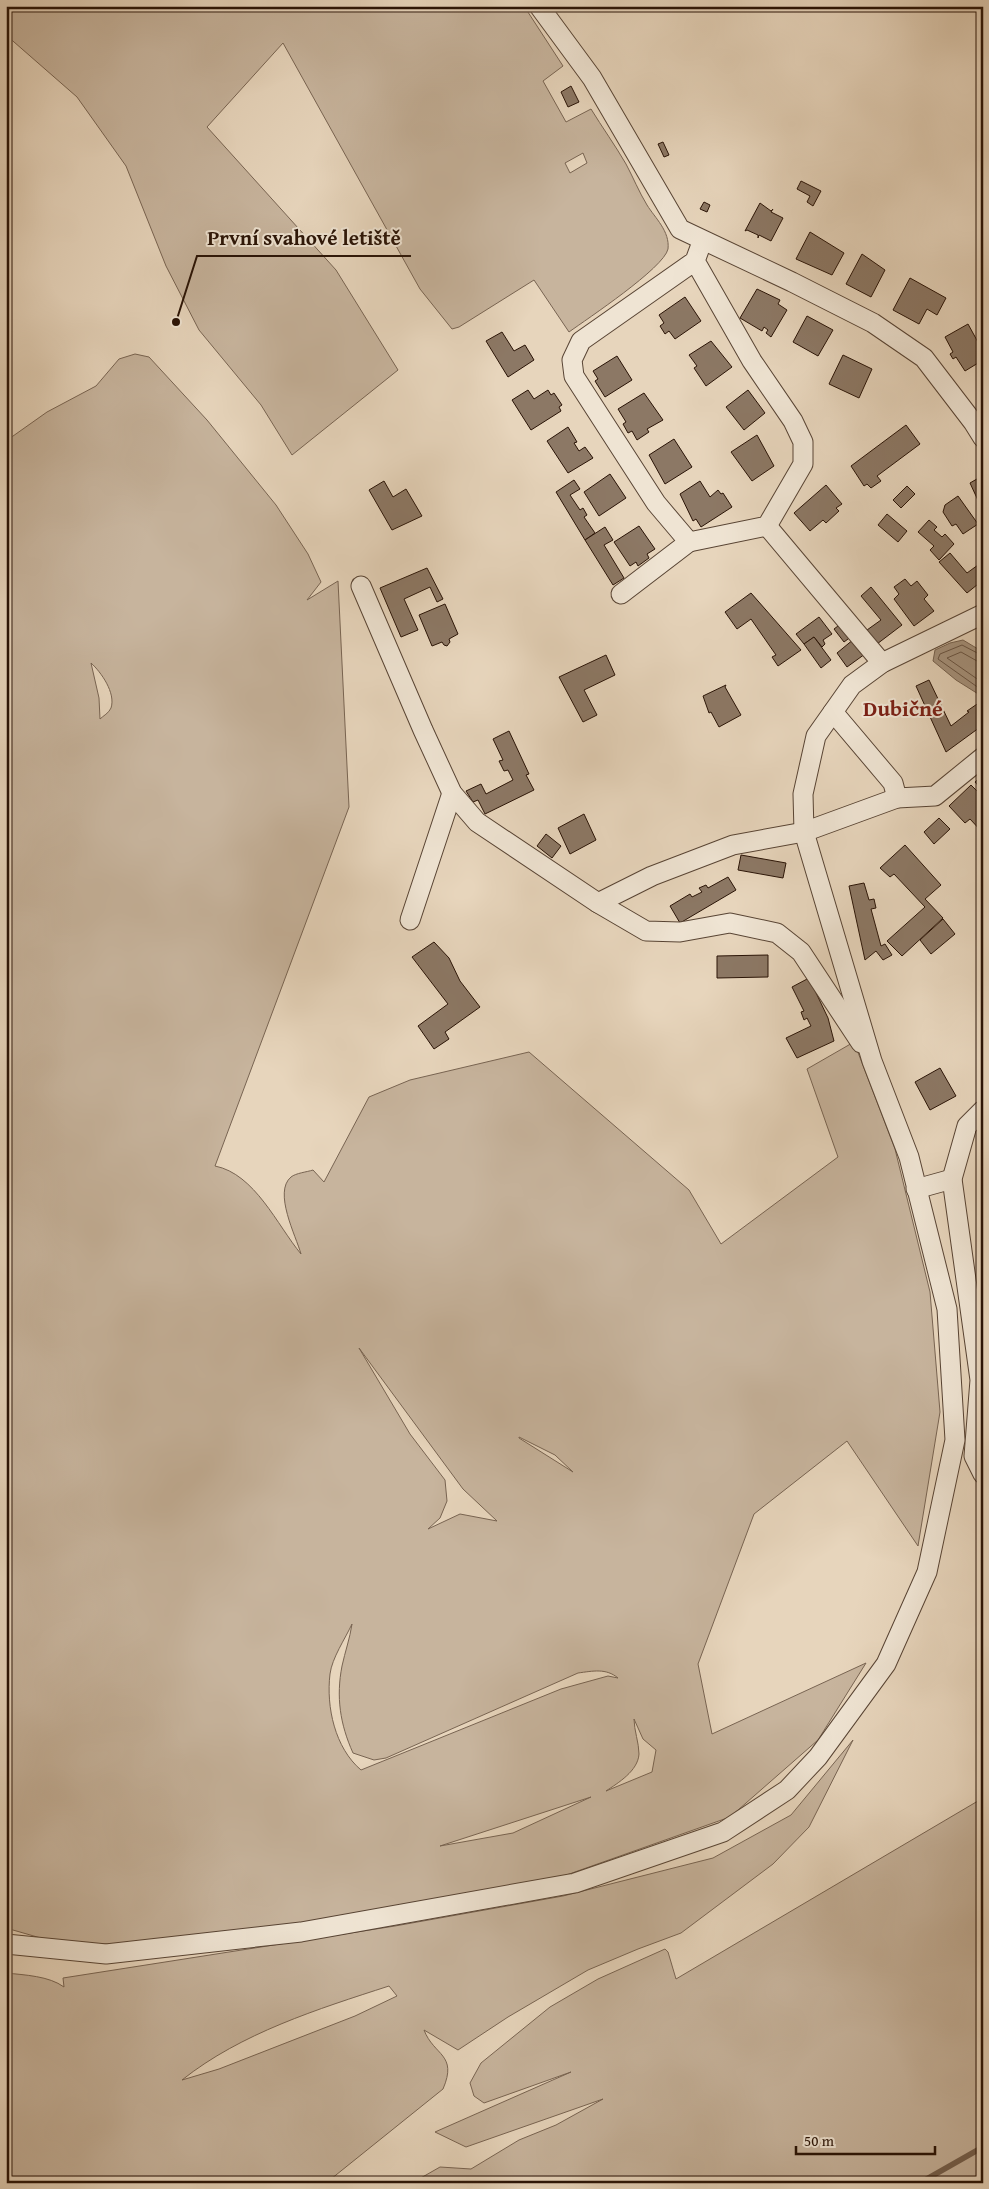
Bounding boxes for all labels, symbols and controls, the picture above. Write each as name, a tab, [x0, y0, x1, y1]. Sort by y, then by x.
callout: První svahové letiště	[197, 220, 411, 256]
text: První svahové letiště	[207, 222, 401, 253]
district label: Dubičné	[863, 692, 943, 724]
scale bar	[796, 2124, 935, 2156]
text: 50 m	[804, 2130, 835, 2151]

